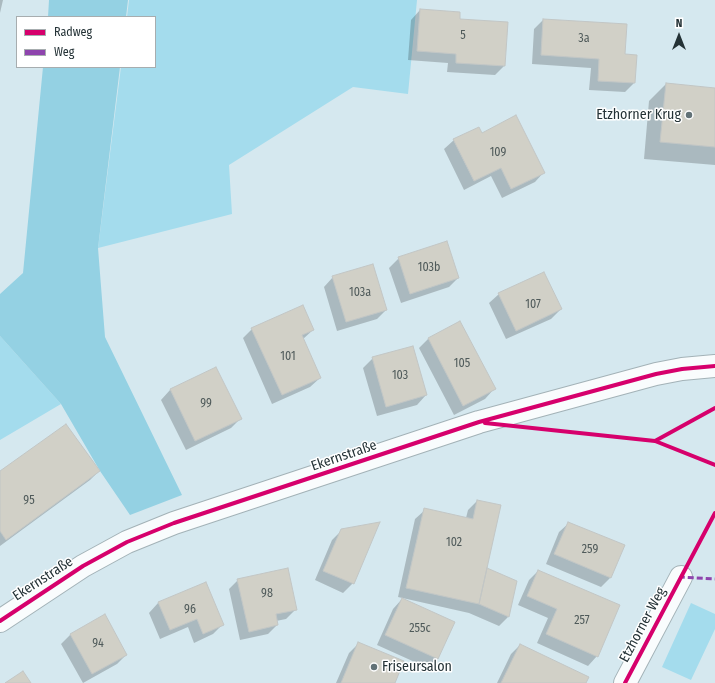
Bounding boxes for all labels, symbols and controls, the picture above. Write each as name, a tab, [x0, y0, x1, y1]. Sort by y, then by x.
legend	[16, 16, 156, 68]
north arrow	[659, 16, 699, 56]
text: N	[676, 17, 682, 30]
text: Radweg	[54, 25, 92, 39]
house number: 5	[460, 29, 466, 43]
house number: 3a	[578, 32, 590, 46]
text: Weg	[54, 45, 74, 59]
place label: Etzhorner Krug	[596, 107, 681, 123]
marker: Etzhorner Krug	[684, 110, 694, 120]
house number: 109	[490, 146, 506, 160]
house number: 103b	[418, 261, 440, 275]
house number: 103a	[349, 286, 371, 300]
house number: 107	[525, 298, 541, 312]
house number: 101	[280, 350, 296, 364]
house number: 105	[454, 357, 470, 371]
house number: 103	[392, 369, 408, 383]
house number: 99	[200, 397, 212, 411]
street label: Ekernstraße	[309, 437, 379, 475]
house number: 95	[23, 494, 35, 508]
house number: 102	[446, 536, 462, 550]
house number: 259	[582, 543, 598, 557]
street label: Ekernstraße	[10, 553, 76, 605]
street label: Etzhorner Weg	[616, 585, 670, 665]
house number: 98	[261, 587, 273, 601]
house number: 96	[184, 603, 196, 617]
house number: 257	[574, 614, 590, 628]
house number: 255c	[409, 622, 431, 636]
house number: 94	[92, 637, 104, 651]
place label: Friseursalon	[382, 659, 452, 675]
marker: Friseursalon	[369, 662, 379, 672]

